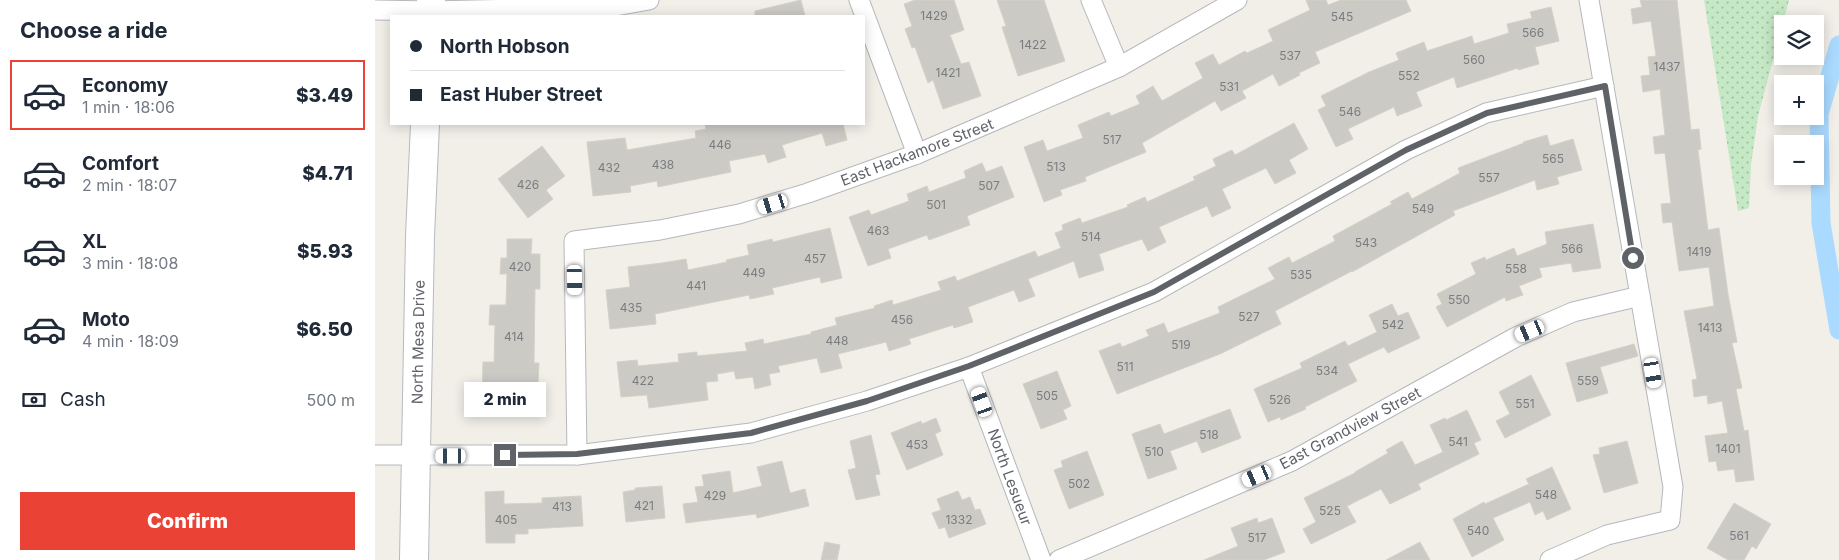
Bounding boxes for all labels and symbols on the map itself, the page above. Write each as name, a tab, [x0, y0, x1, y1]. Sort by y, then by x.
house number: 1429	[920, 8, 948, 23]
house number: 545	[1331, 9, 1353, 24]
house number: 566	[1522, 25, 1544, 40]
house number: 1422	[1019, 37, 1047, 52]
house number: 537	[1279, 48, 1301, 63]
house number: 560	[1463, 52, 1485, 67]
house number: 1437	[1654, 59, 1681, 74]
house number: 1421	[936, 65, 960, 80]
house number: 552	[1398, 68, 1420, 83]
house number: 531	[1219, 79, 1239, 94]
house number: 546	[1339, 104, 1361, 119]
street label: East Hackamore Street	[838, 114, 996, 190]
house number: 517	[1103, 132, 1122, 147]
house number: 446	[709, 137, 731, 152]
house number: 565	[1542, 151, 1564, 166]
house number: 438	[652, 157, 674, 172]
house number: 513	[1046, 159, 1066, 174]
house number: 432	[598, 160, 620, 175]
house number: 557	[1478, 170, 1500, 185]
house number: 426	[517, 177, 539, 192]
house number: 507	[978, 178, 1000, 193]
car	[756, 192, 789, 216]
house number: 501	[926, 197, 946, 212]
house number: 549	[1412, 201, 1434, 216]
house number: 463	[867, 223, 889, 238]
house number: 514	[1081, 229, 1101, 244]
house number: 543	[1355, 235, 1377, 250]
house number: 566	[1561, 241, 1583, 256]
house number: 1419	[1687, 244, 1711, 259]
route start	[1622, 247, 1644, 269]
house number: 457	[804, 251, 826, 266]
house number: 420	[509, 259, 531, 274]
house number: 558	[1505, 261, 1527, 276]
car	[567, 265, 582, 295]
house number: 449	[743, 265, 765, 280]
house number: 535	[1290, 267, 1312, 282]
house number: 441	[686, 278, 706, 293]
street label: North Mesa Drive	[407, 280, 429, 404]
house number: 550	[1448, 292, 1470, 307]
house number: 435	[620, 300, 642, 315]
house number: 527	[1238, 309, 1260, 324]
house number: 456	[891, 312, 913, 327]
house number: 542	[1382, 317, 1404, 332]
car	[1513, 318, 1546, 344]
house number: 1413	[1698, 320, 1722, 335]
house number: 414	[504, 329, 524, 344]
house number: 448	[826, 333, 848, 348]
house number: 519	[1171, 337, 1191, 352]
car	[1643, 357, 1662, 389]
house number: 511	[1116, 359, 1134, 374]
house number: 534	[1316, 363, 1338, 378]
house number: 422	[632, 373, 654, 388]
house number: 559	[1577, 373, 1599, 388]
callout: 2 min	[464, 382, 546, 418]
street label: East Grandview Street	[1276, 383, 1424, 473]
car	[969, 385, 994, 419]
house number: 505	[1036, 388, 1058, 403]
house number: 526	[1269, 392, 1291, 407]
house number: 551	[1515, 396, 1535, 411]
street label: North Lesueur	[984, 426, 1036, 528]
house number: 518	[1199, 427, 1219, 442]
house number: 541	[1448, 434, 1468, 449]
house number: 453	[906, 437, 928, 452]
house number: 1401	[1715, 441, 1741, 456]
route end	[494, 444, 516, 466]
house number: 510	[1144, 444, 1164, 459]
car	[436, 449, 466, 464]
car	[1240, 463, 1273, 489]
house number: 502	[1068, 476, 1090, 491]
house number: 548	[1535, 487, 1557, 502]
house number: 429	[704, 488, 726, 503]
house number: 421	[634, 498, 654, 513]
house number: 413	[552, 499, 572, 514]
house number: 525	[1319, 503, 1341, 518]
house number: 405	[495, 512, 517, 527]
house number: 1332	[945, 512, 973, 527]
house number: 540	[1467, 523, 1489, 538]
house number: 561	[1729, 528, 1749, 543]
house number: 517	[1248, 530, 1267, 545]

